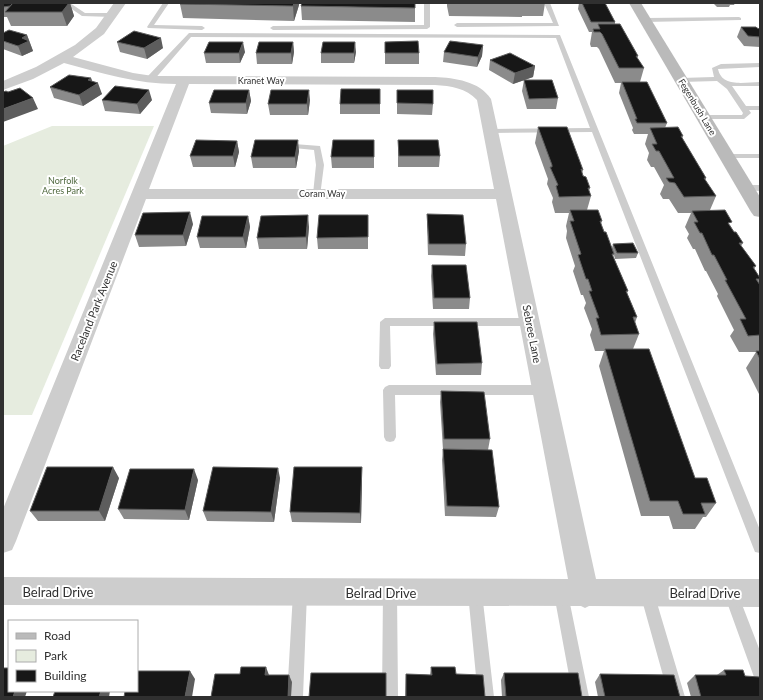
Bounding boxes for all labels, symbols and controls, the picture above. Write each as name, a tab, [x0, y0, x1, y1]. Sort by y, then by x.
street label: Kranet Way	[238, 75, 285, 86]
street label: Fegenbush Lane	[676, 76, 719, 137]
park label: Norfolk Acres Park	[42, 175, 84, 196]
street label: Coram Way	[299, 188, 345, 199]
street label: Raceland Park Avenue	[68, 259, 120, 363]
street label: Sebree Lane	[520, 304, 545, 364]
street label: Belrad Drive	[23, 584, 94, 600]
street label: Belrad Drive	[346, 585, 417, 601]
street label: Belrad Drive	[670, 585, 741, 601]
legend	[8, 620, 138, 692]
text: Road	[44, 628, 71, 643]
text: Park	[44, 648, 68, 663]
text: Building	[44, 668, 87, 683]

